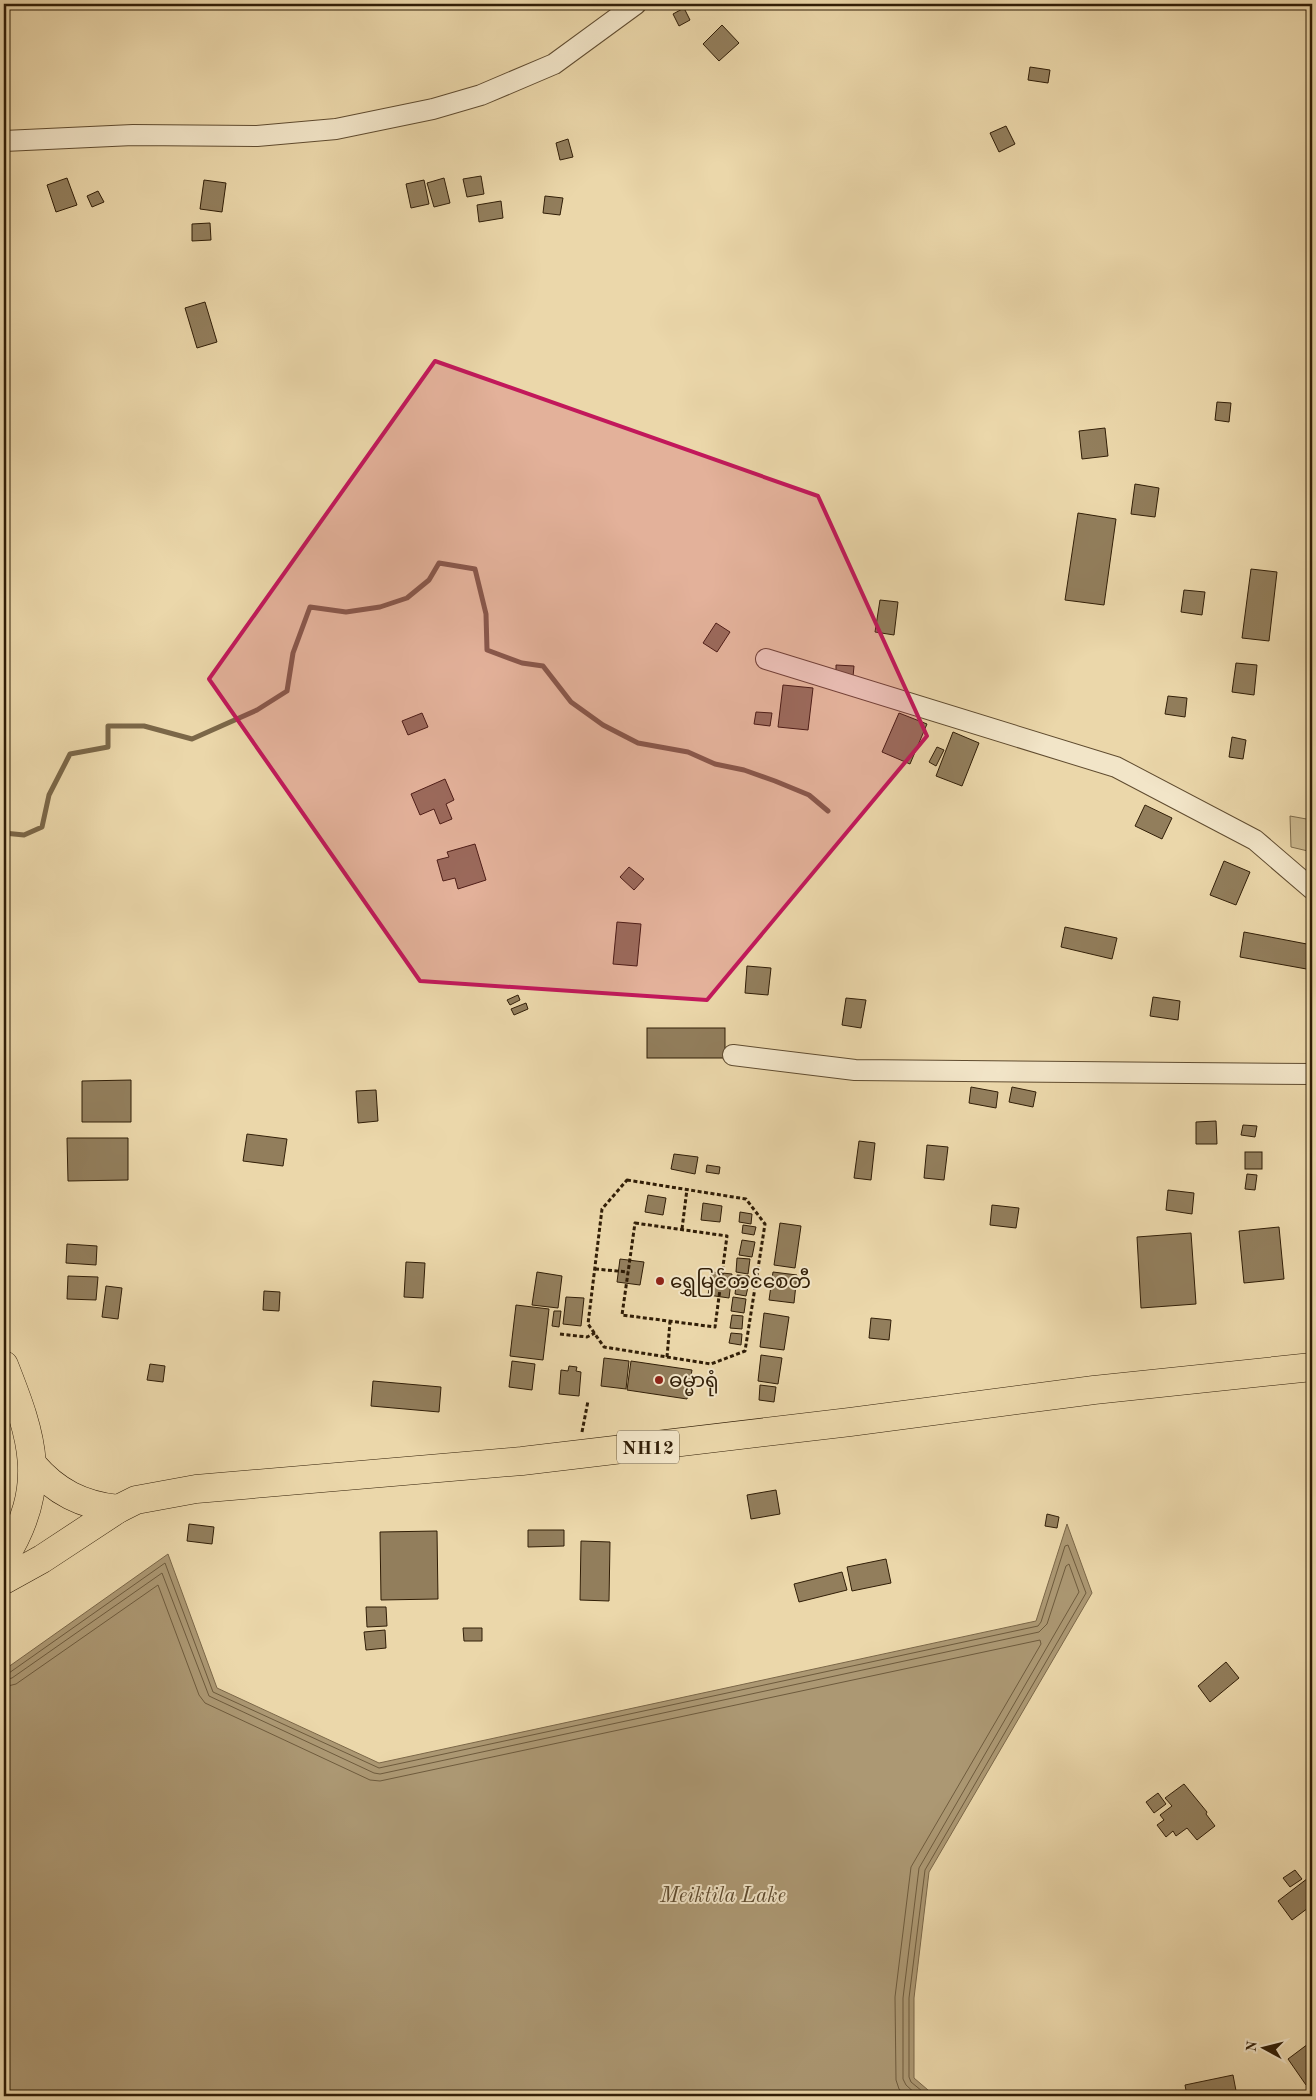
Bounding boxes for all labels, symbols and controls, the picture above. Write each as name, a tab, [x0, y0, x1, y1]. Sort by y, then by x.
place label: ရွှေမြင်တင်စေတီ	[670, 1267, 811, 1297]
marker: ရွှေမြင်တင်စေတီ	[654, 1275, 666, 1287]
place label: ဓမ္မာရုံ	[669, 1370, 719, 1397]
marker: ဓမ္မာရုံ	[653, 1374, 665, 1386]
road number: NH12	[617, 1430, 679, 1464]
water label: Meiktila Lake	[659, 1886, 786, 1907]
north arrow	[1238, 2022, 1288, 2072]
text: N	[1244, 2040, 1260, 2053]

